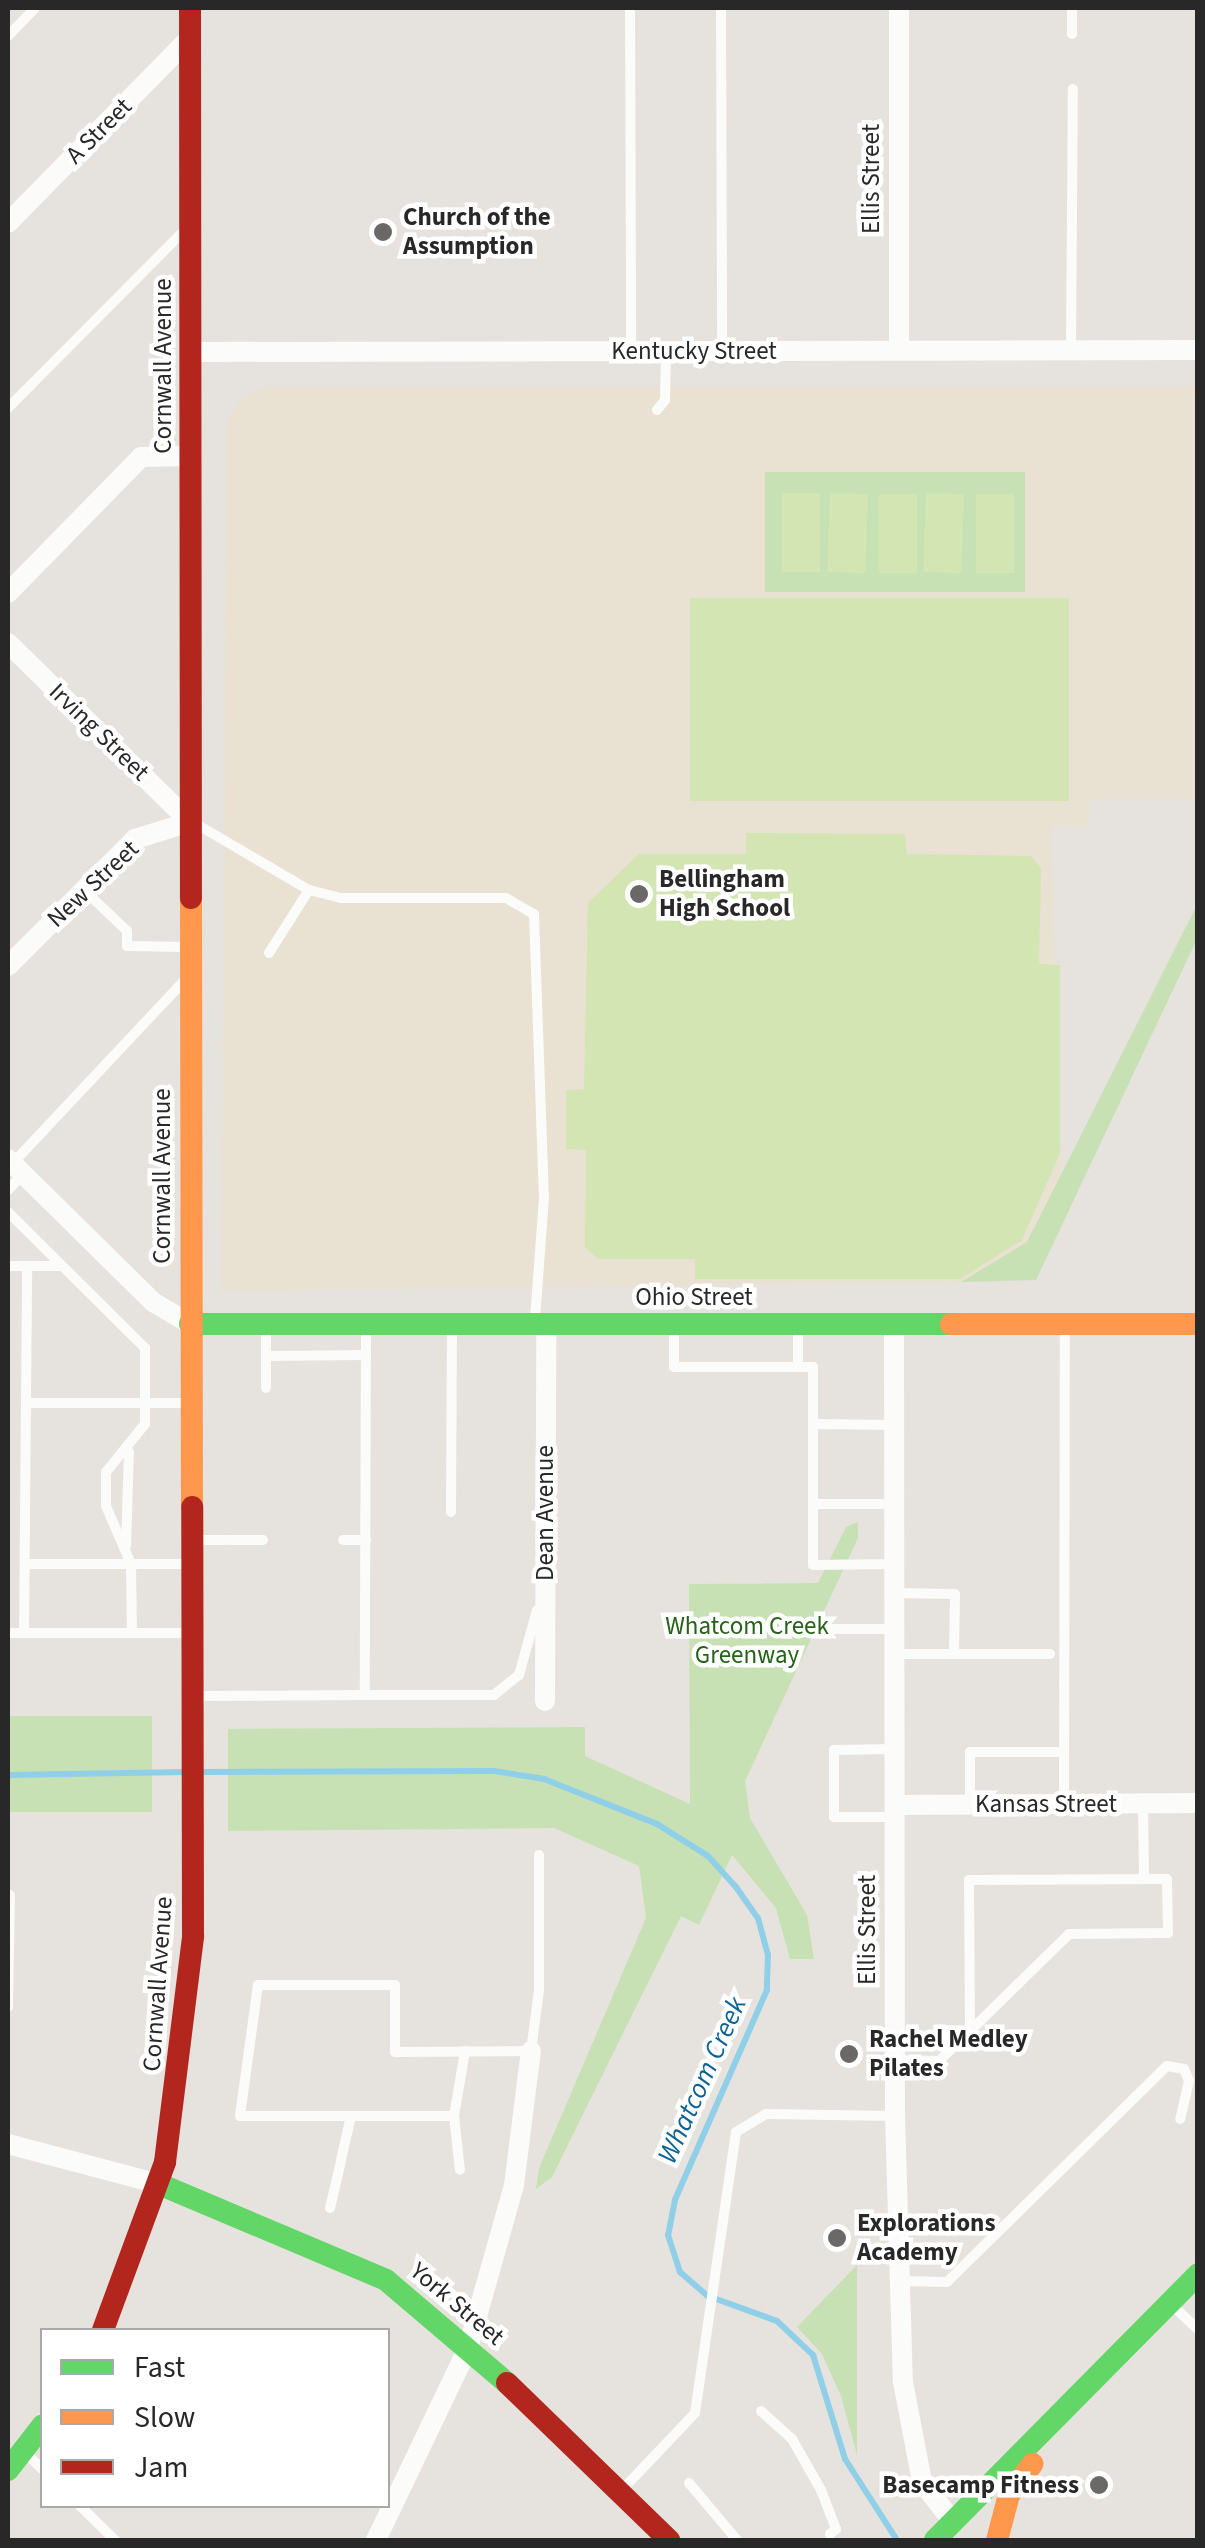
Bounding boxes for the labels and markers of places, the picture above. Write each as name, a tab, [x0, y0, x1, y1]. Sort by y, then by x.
place label: Church of the Assumption	[403, 203, 551, 262]
marker: Church of the Assumption	[372, 221, 394, 243]
place label: Bellingham High School	[659, 865, 790, 924]
marker: Bellingham High School	[628, 883, 650, 905]
place label: Rachel Medley Pilates	[869, 2025, 1028, 2084]
marker: Rachel Medley Pilates	[838, 2043, 860, 2065]
place label: Explorations Academy	[857, 2209, 995, 2268]
marker: Explorations Academy	[826, 2227, 848, 2249]
place label: Basecamp Fitness	[882, 2470, 1079, 2500]
marker: Basecamp Fitness	[1088, 2474, 1110, 2496]

